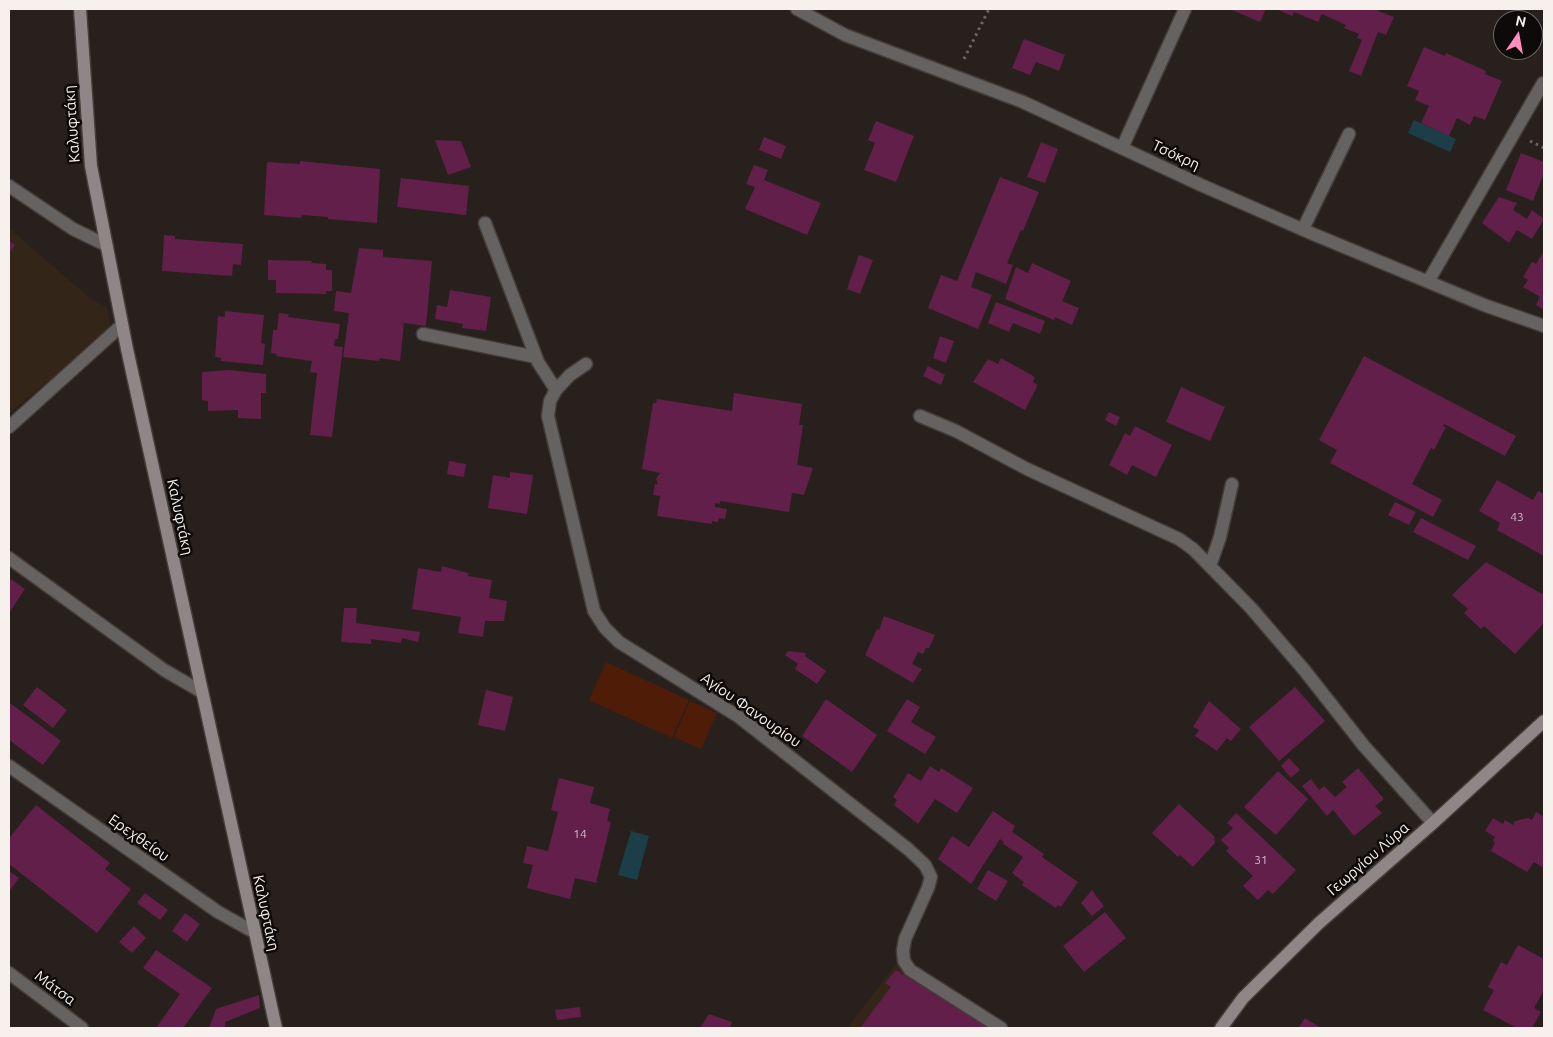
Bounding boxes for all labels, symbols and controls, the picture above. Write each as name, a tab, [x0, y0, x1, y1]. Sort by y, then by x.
north arrow	[1493, 10, 1543, 60]
text: N	[1514, 12, 1528, 30]
street label: Καλυφτάκη	[60, 85, 84, 163]
street label: Τσόκρη	[1149, 136, 1203, 174]
street label: Καλυφτάκη	[163, 477, 197, 557]
house number: 43	[1510, 510, 1524, 524]
street label: Αγίου Φανουρίου	[698, 669, 804, 751]
street label: Ερεχθείου	[105, 811, 173, 865]
street label: Γεωργίου Λύρα	[1323, 819, 1413, 899]
house number: 14	[573, 827, 587, 841]
house number: 31	[1254, 853, 1268, 867]
street label: Καλυφτάκη	[249, 873, 283, 953]
street label: Μάτσα	[31, 967, 79, 1009]

